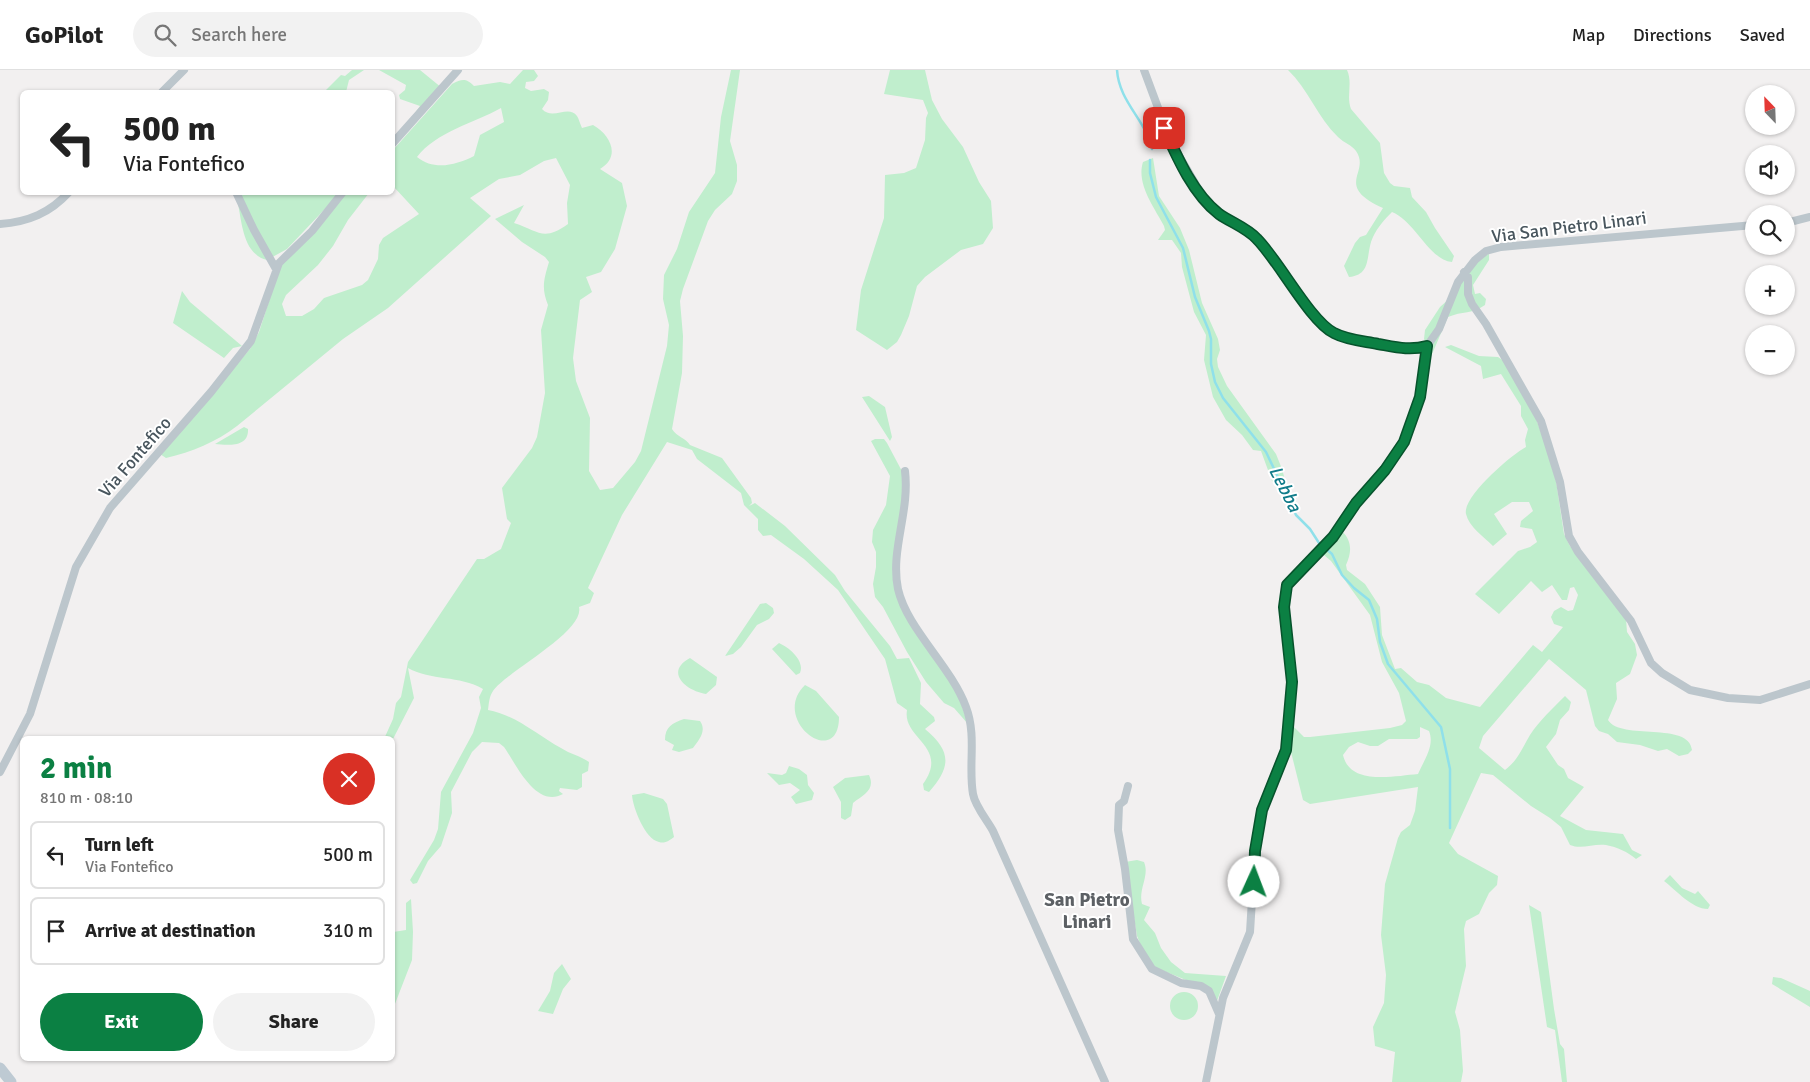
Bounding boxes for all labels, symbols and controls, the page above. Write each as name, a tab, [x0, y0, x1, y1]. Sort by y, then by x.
search box	[133, 12, 483, 57]
text: GoPilot	[25, 20, 103, 50]
icon: search	[151, 21, 179, 49]
text: Search here	[191, 23, 287, 47]
text: Map	[1572, 24, 1605, 46]
text: Directions	[1633, 24, 1712, 46]
text: Saved	[1740, 24, 1785, 46]
north arrow	[1745, 85, 1795, 135]
map controls	[1745, 85, 1795, 375]
text: 500 m	[123, 107, 216, 150]
pin	[1143, 107, 1185, 149]
icon: left	[40, 110, 105, 175]
icon: arrive	[1150, 114, 1178, 142]
button: sound	[1745, 145, 1795, 195]
text: Via Fontefico	[123, 150, 245, 177]
button: search	[1745, 205, 1795, 255]
street label: Via San Pietro Linari	[1490, 207, 1648, 247]
button: +	[1745, 265, 1795, 315]
button: −	[1745, 325, 1795, 375]
street label: Via Fontefico	[94, 412, 176, 502]
water label: Lebba	[1263, 462, 1307, 517]
text: 2 min	[40, 750, 112, 787]
button: close	[323, 753, 375, 805]
text: 810 m · 08:10	[40, 788, 133, 808]
text: Turn left	[85, 833, 154, 857]
icon: left	[42, 841, 70, 869]
text: 500 m	[323, 843, 373, 867]
position arrow	[1227, 855, 1279, 907]
text: Via Fontefico	[85, 857, 174, 877]
district label: San Pietro Linari	[1044, 888, 1130, 934]
icon: arrive	[42, 917, 70, 945]
text: Arrive at destination	[85, 919, 256, 943]
text: 310 m	[323, 919, 373, 943]
button: Exit	[40, 993, 203, 1051]
button: Share	[213, 993, 375, 1051]

